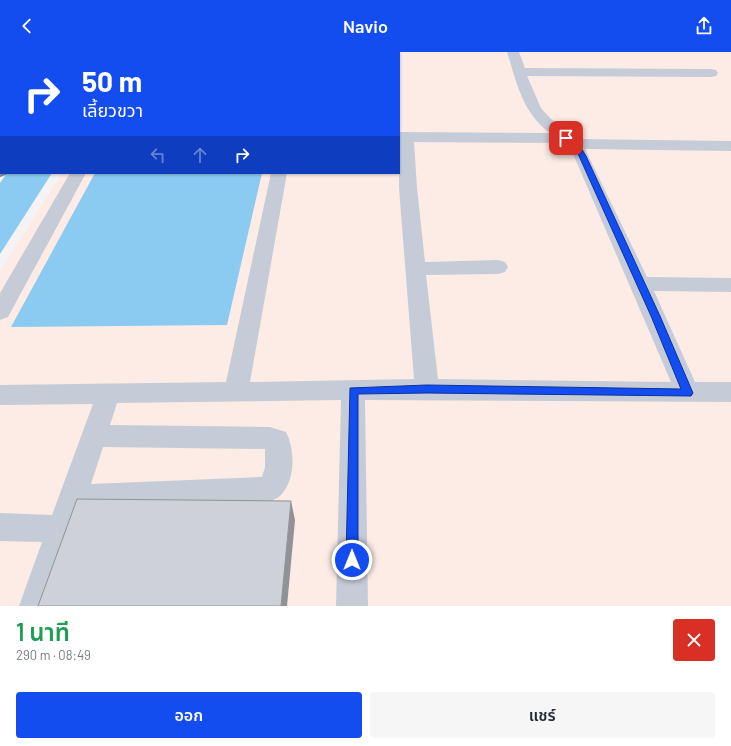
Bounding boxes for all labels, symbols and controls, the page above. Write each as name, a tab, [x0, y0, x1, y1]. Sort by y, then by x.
icon: back	[16, 15, 38, 37]
text: Navio	[343, 15, 388, 37]
icon: share	[693, 15, 715, 37]
text: 50 m	[82, 64, 142, 98]
icon: right	[16, 68, 68, 120]
text: เลี้ยวขวา	[82, 99, 143, 121]
pin	[549, 121, 583, 155]
icon: arrive	[555, 127, 577, 149]
icon: left	[147, 144, 169, 166]
icon: ahead	[189, 144, 211, 166]
icon: right	[231, 144, 253, 166]
position arrow	[331, 539, 373, 581]
text: 1 นาที	[16, 617, 70, 646]
button: close	[673, 619, 715, 661]
text: 290 m · 08:49	[16, 647, 91, 663]
button: ออก	[16, 692, 362, 738]
button: แชร์	[370, 692, 715, 738]

